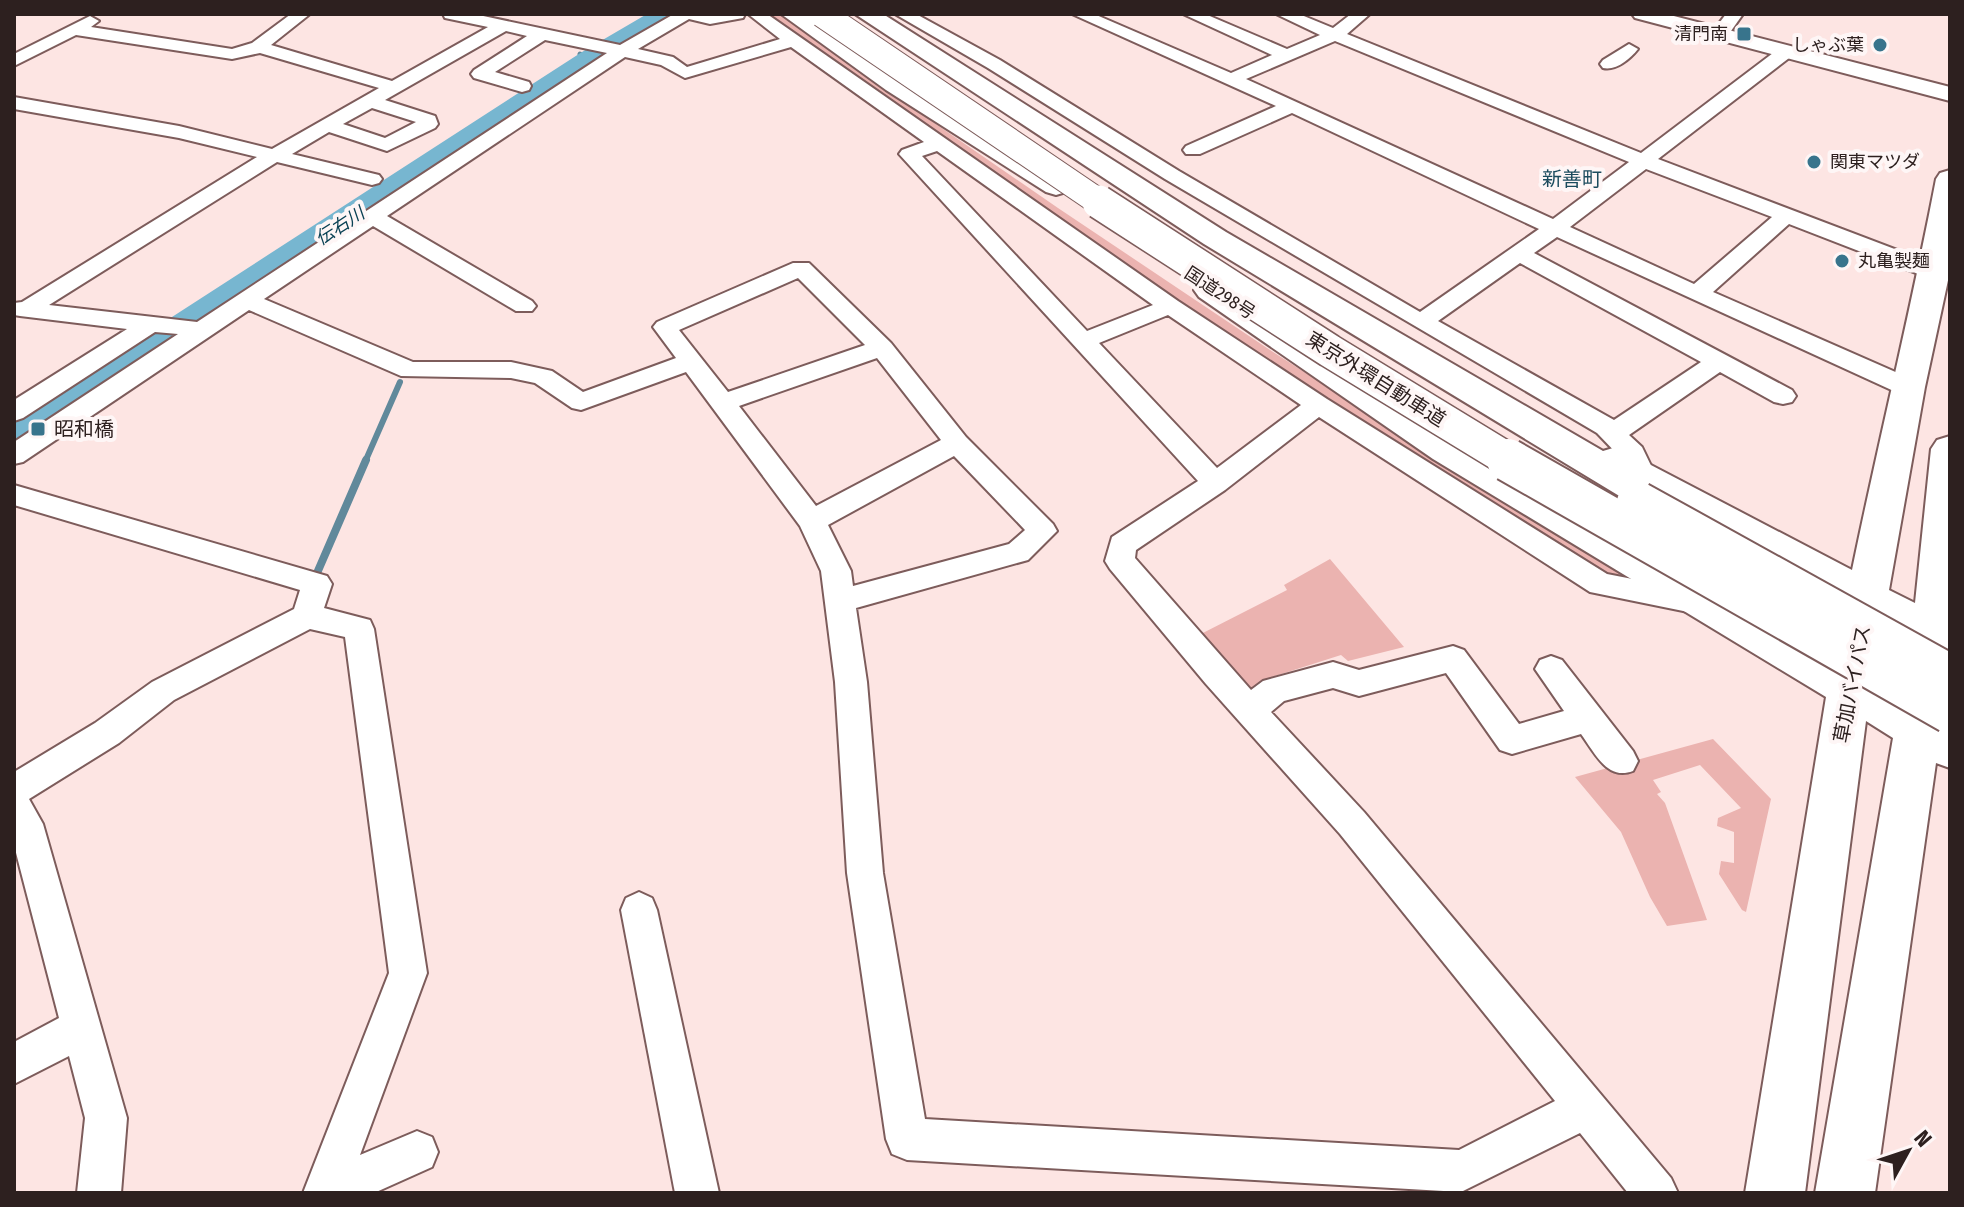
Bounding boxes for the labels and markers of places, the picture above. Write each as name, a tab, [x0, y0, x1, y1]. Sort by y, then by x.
place label: 清門南	[1674, 23, 1728, 45]
marker: 清門南	[1735, 25, 1753, 43]
place label: しゃぶ葉	[1792, 34, 1864, 56]
marker: しゃぶ葉	[1871, 36, 1889, 54]
place label: 関東マツダ	[1830, 151, 1920, 173]
marker: 関東マツダ	[1805, 153, 1823, 171]
place label: 丸亀製麺	[1858, 250, 1930, 272]
marker: 丸亀製麺	[1833, 252, 1851, 270]
place label: 昭和橋	[54, 417, 114, 441]
marker: 昭和橋	[29, 420, 47, 438]

